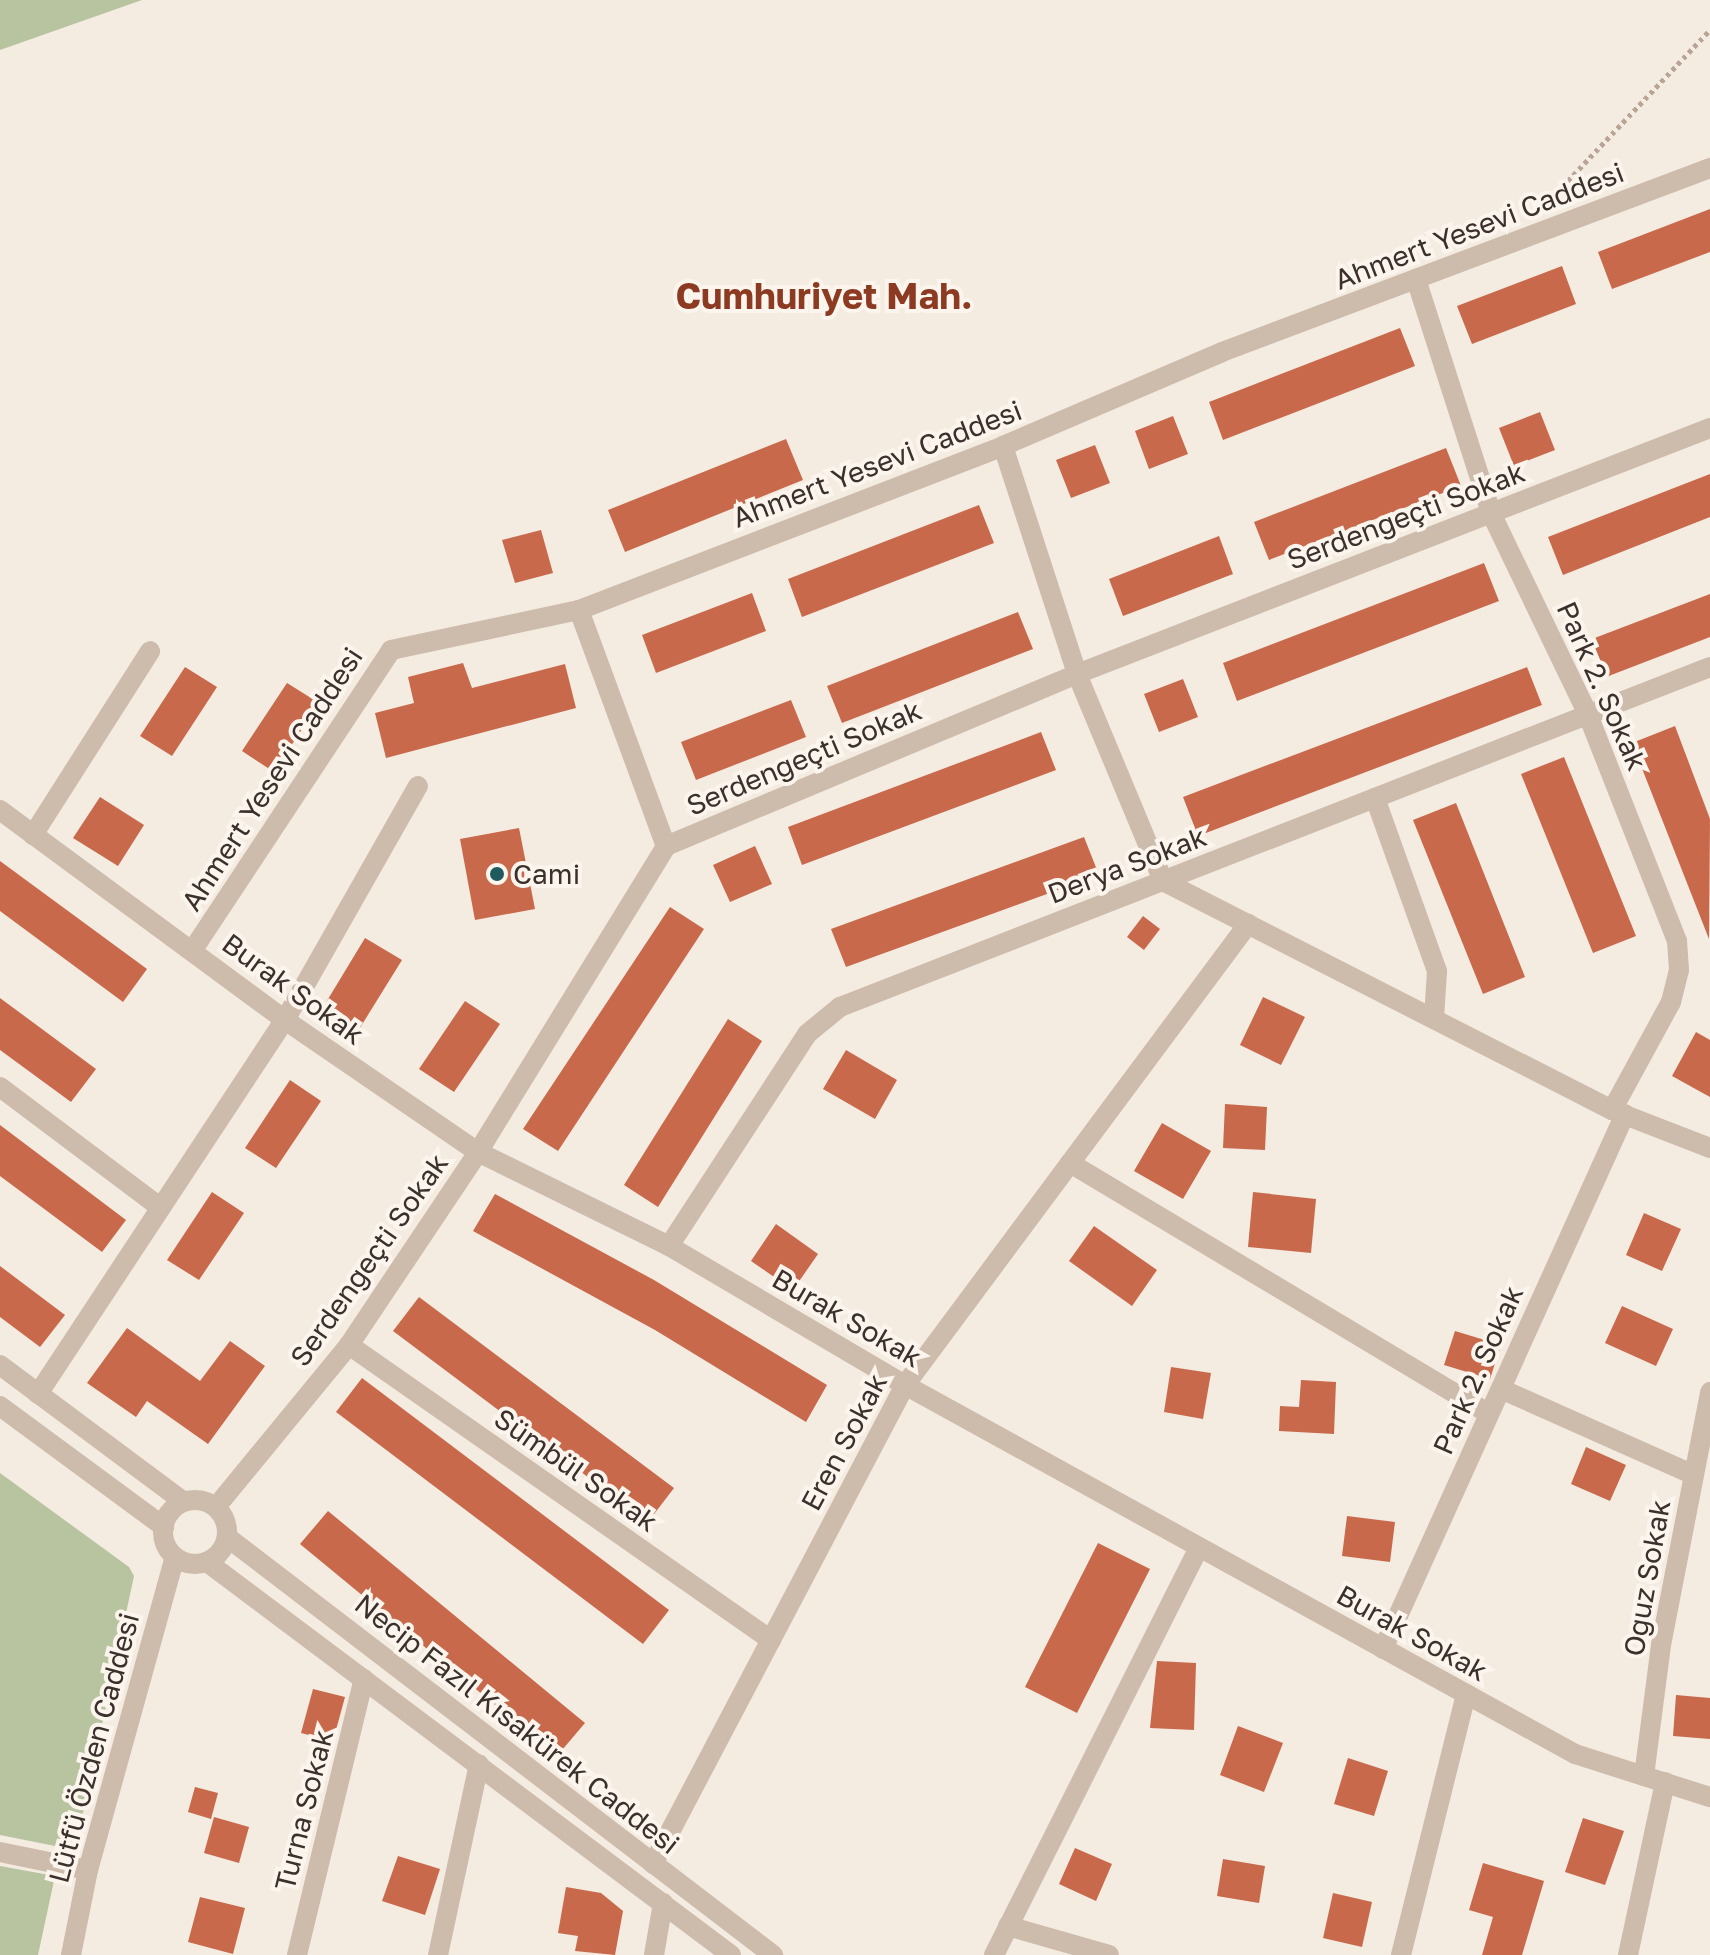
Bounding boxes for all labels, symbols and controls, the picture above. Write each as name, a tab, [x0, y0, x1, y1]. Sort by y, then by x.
street label: Ahmert Yesevi Caddesi	[1330, 155, 1628, 297]
district label: Cumhuriyet Mah.	[675, 274, 973, 318]
street label: Ahmert Yesevi Caddesi	[728, 393, 1026, 535]
street label: Serdengeçti Sokak	[1282, 455, 1530, 577]
street label: Park 2. Sokak	[1550, 596, 1654, 776]
street label: Ahmert Yesevi Caddesi	[174, 641, 370, 917]
street label: Serdengeçti Sokak	[682, 693, 926, 823]
street label: Derya Sokak	[1043, 819, 1211, 911]
place label: Cami	[513, 857, 580, 891]
marker: Cami	[488, 865, 506, 883]
street label: Burak Sokak	[216, 926, 370, 1052]
street label: Serdengeçti Sokak	[283, 1147, 455, 1373]
street label: Burak Sokak	[766, 1262, 928, 1374]
street label: Park 2. Sokak	[1426, 1280, 1530, 1460]
street label: Eren Sokak	[794, 1368, 894, 1516]
street label: Sümbül Sokak	[488, 1401, 664, 1539]
street label: Oğuz Sokak	[1617, 1497, 1677, 1659]
street label: Burak Sokak	[1331, 1578, 1493, 1688]
street label: Necip Fazıl Kısakürek Caddesi	[348, 1587, 686, 1861]
street label: Lütfü Özden Caddesi	[42, 1609, 146, 1887]
street label: Turna Sokak	[268, 1726, 340, 1894]

